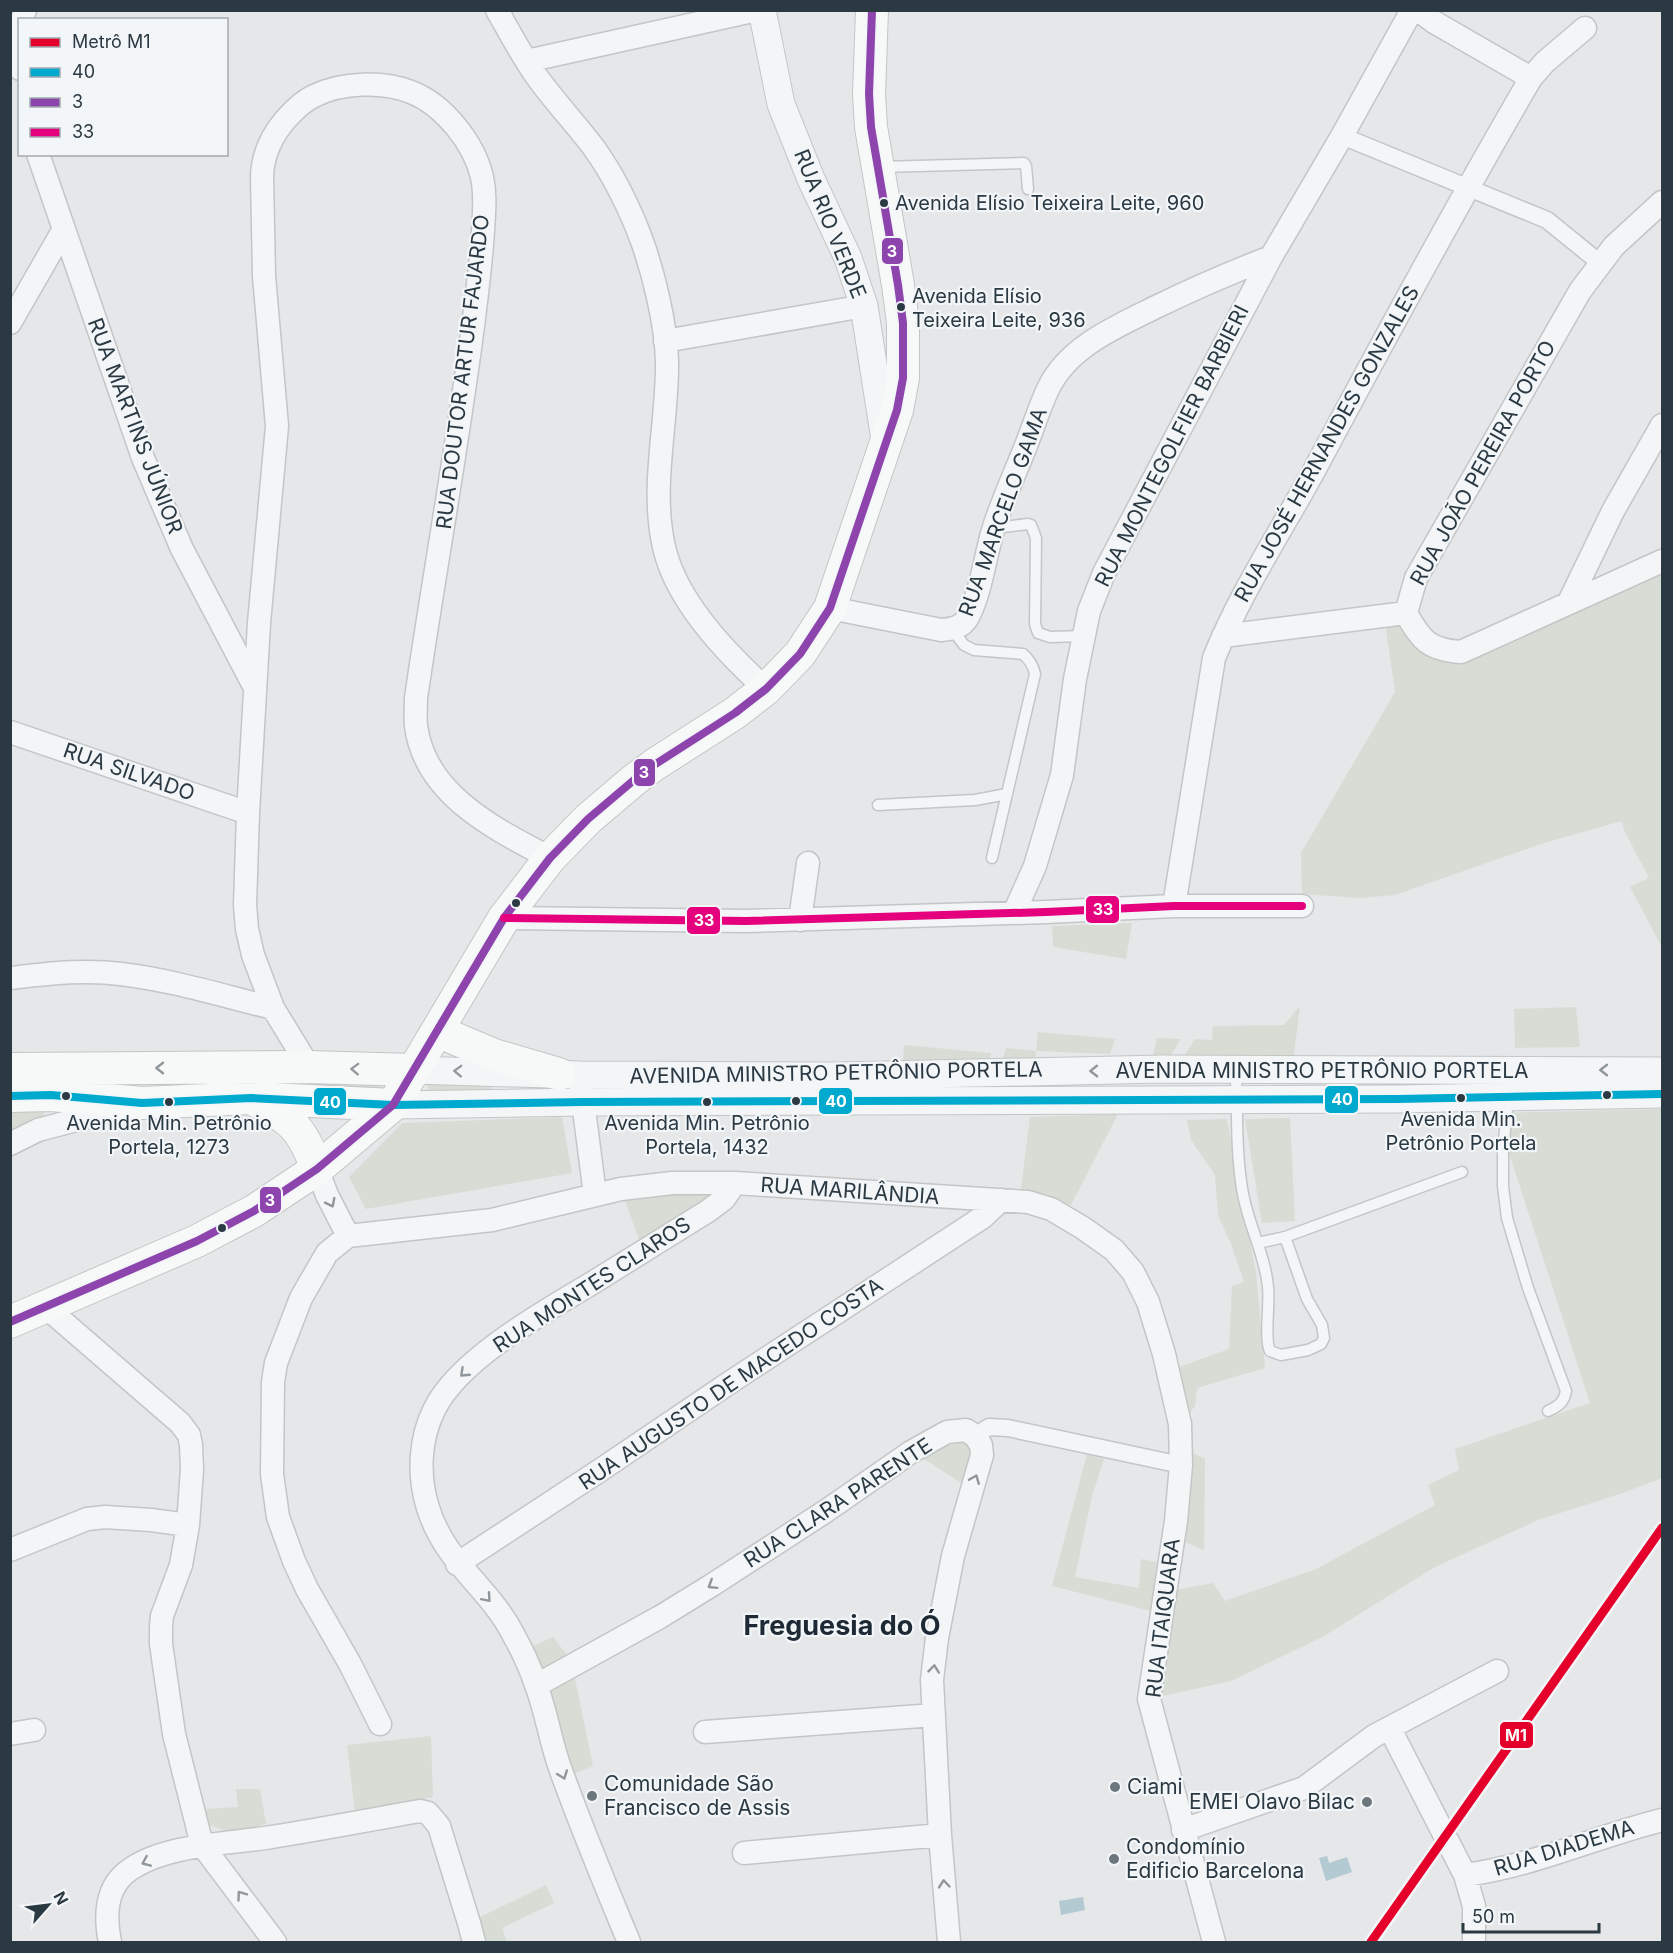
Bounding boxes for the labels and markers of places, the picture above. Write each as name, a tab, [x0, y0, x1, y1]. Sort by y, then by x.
place label: Avenida Elísio Teixeira Leite, 960	[895, 191, 1204, 215]
marker: Avenida Elísio Teixeira Leite, 960	[878, 197, 890, 209]
place label: Avenida Elísio Teixeira Leite, 936	[912, 284, 1086, 332]
marker: Avenida Elísio Teixeira Leite, 936	[895, 301, 907, 313]
unlabelled marker	[510, 897, 522, 909]
unlabelled marker	[1601, 1089, 1613, 1101]
unlabelled marker	[60, 1090, 72, 1102]
marker: Avenida Min. Petrônio Portela	[1455, 1092, 1467, 1104]
unlabelled marker	[790, 1095, 802, 1107]
marker: Avenida Min. Petrônio Portela, 1273	[163, 1096, 175, 1108]
marker: Avenida Min. Petrônio Portela, 1432	[701, 1096, 713, 1108]
place label: Avenida Min. Petrônio Portela	[1386, 1107, 1536, 1155]
place label: Avenida Min. Petrônio Portela, 1273	[66, 1111, 272, 1159]
place label: Avenida Min. Petrônio Portela, 1432	[604, 1111, 810, 1159]
unlabelled marker	[216, 1222, 228, 1234]
place label: Comunidade São Francisco de Assis	[604, 1771, 790, 1820]
place label: Ciami	[1127, 1774, 1183, 1799]
marker: Ciami	[1108, 1780, 1122, 1794]
marker: Comunidade São Francisco de Assis	[585, 1789, 599, 1803]
place label: EMEI Olavo Bilac	[1189, 1789, 1355, 1814]
marker: EMEI Olavo Bilac	[1360, 1795, 1374, 1809]
place label: Condomínio Edificio Barcelona	[1126, 1834, 1304, 1883]
marker: Condomínio Edificio Barcelona	[1107, 1852, 1121, 1866]

